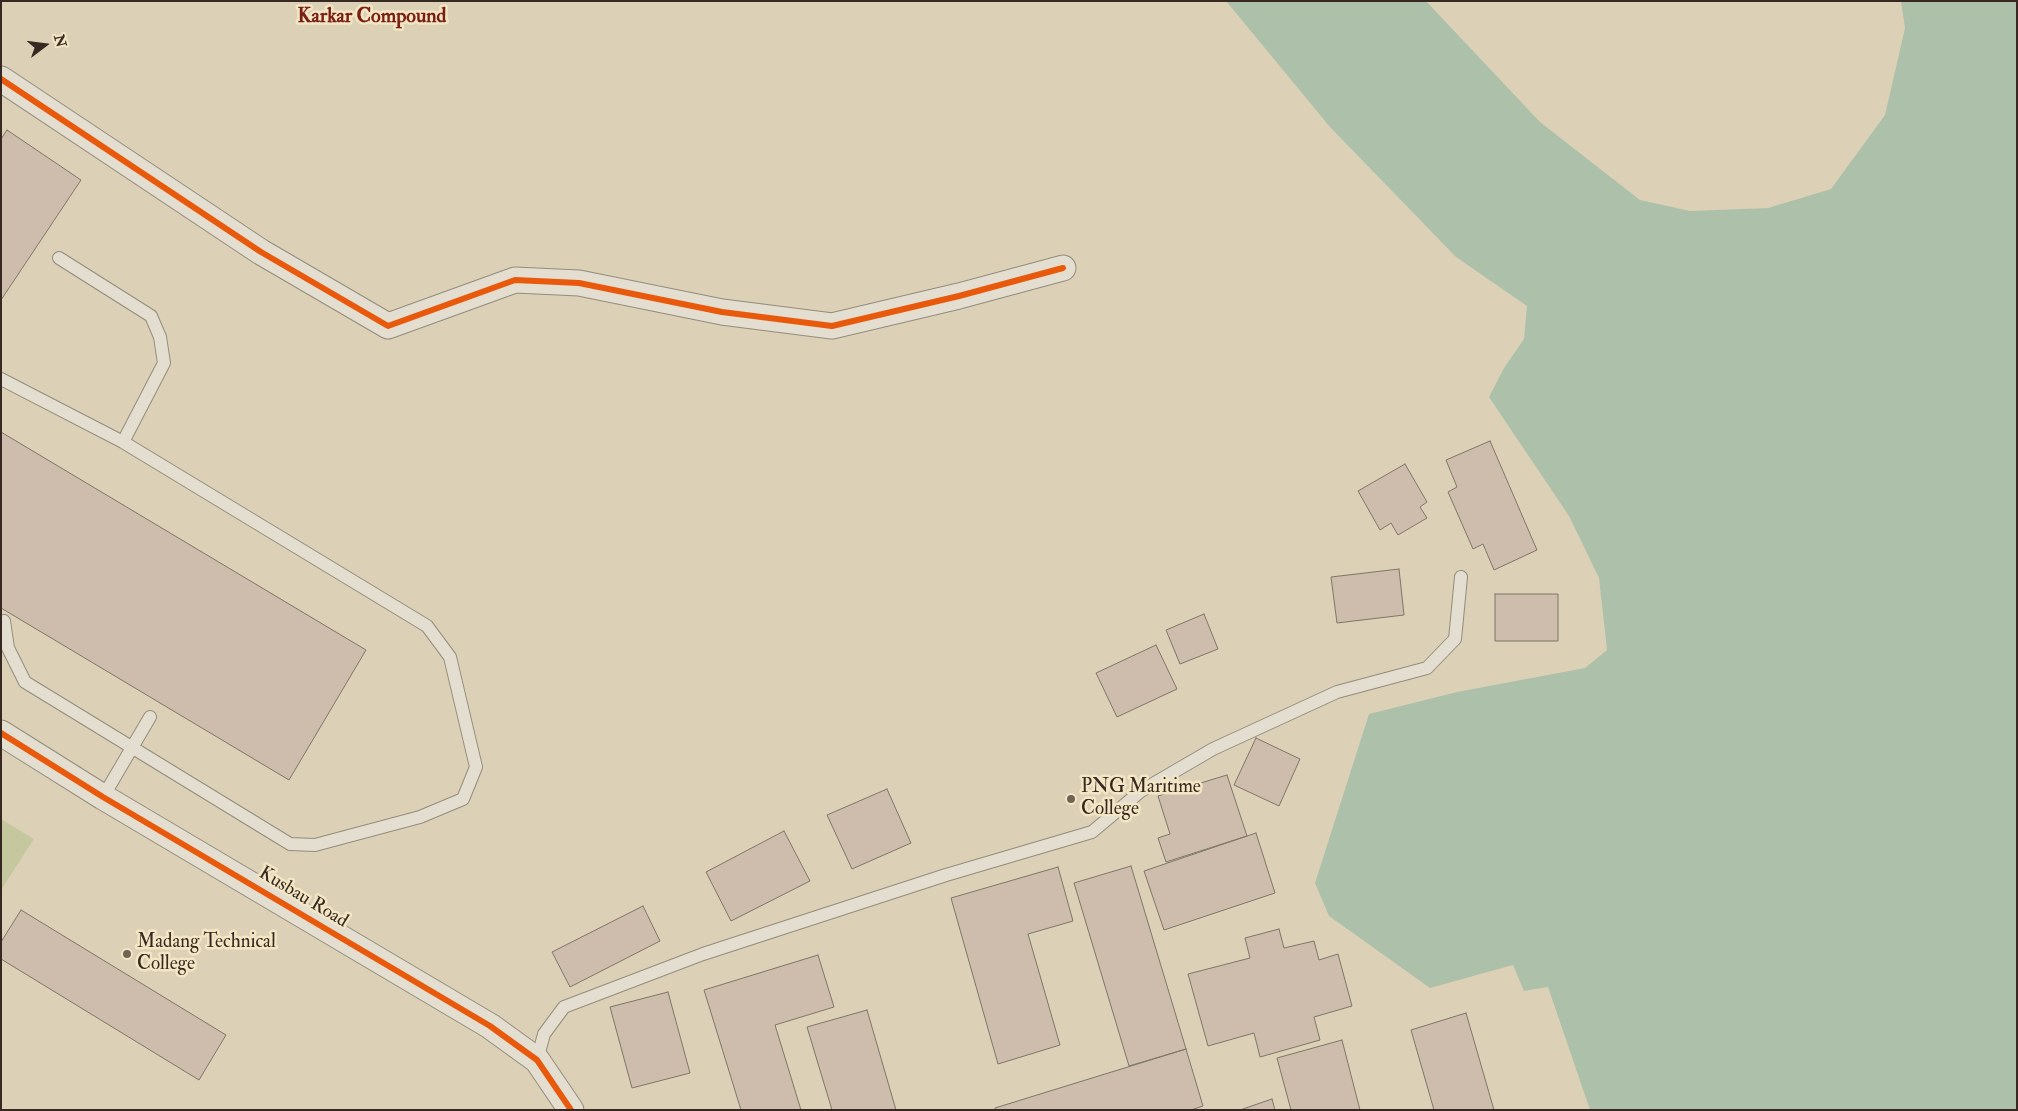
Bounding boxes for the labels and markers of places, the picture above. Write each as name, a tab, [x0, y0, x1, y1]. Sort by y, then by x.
place label: PNG Maritime College	[1081, 777, 1201, 821]
marker: PNG Maritime College	[1065, 793, 1077, 805]
place label: Madang Technical College	[137, 932, 276, 976]
marker: Madang Technical College	[121, 948, 133, 960]

